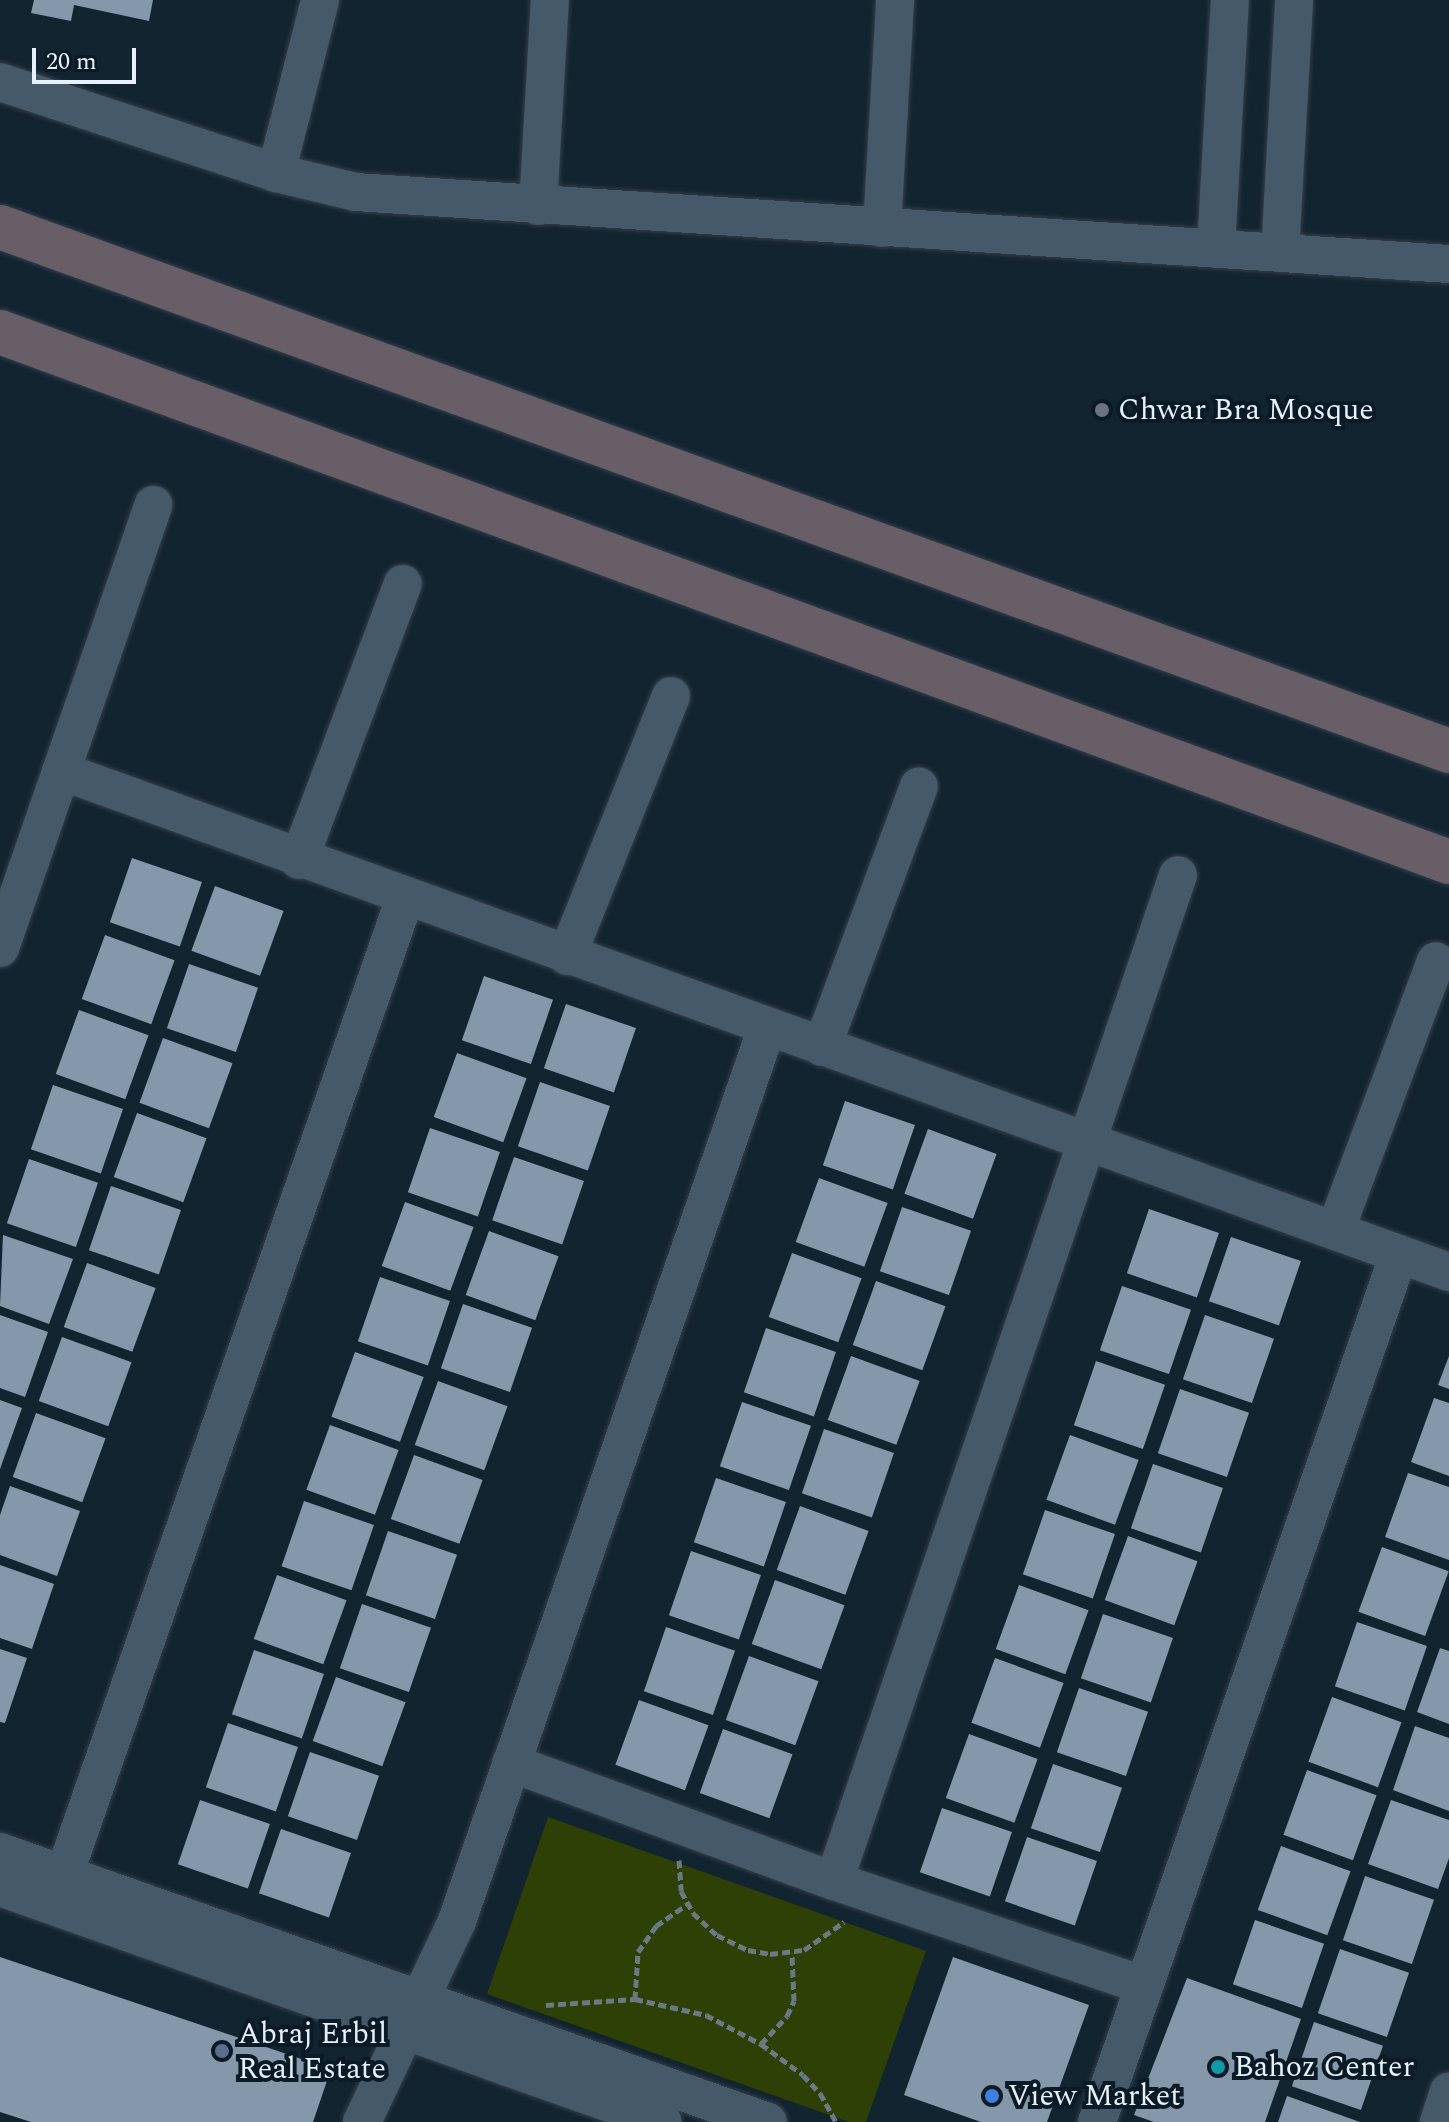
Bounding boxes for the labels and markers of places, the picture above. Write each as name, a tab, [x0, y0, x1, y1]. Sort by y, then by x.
place label: Chwar Bra Mosque	[1118, 392, 1374, 428]
marker: Chwar Bra Mosque	[1093, 401, 1111, 419]
place label: Abraj Erbil Real Estate	[238, 2016, 387, 2086]
marker: Abraj Erbil Real Estate	[213, 2042, 231, 2060]
place label: Bahoz Center	[1234, 2049, 1414, 2085]
marker: Bahoz Center	[1209, 2058, 1227, 2076]
place label: View Market	[1008, 2078, 1181, 2114]
marker: View Market	[983, 2087, 1001, 2105]

